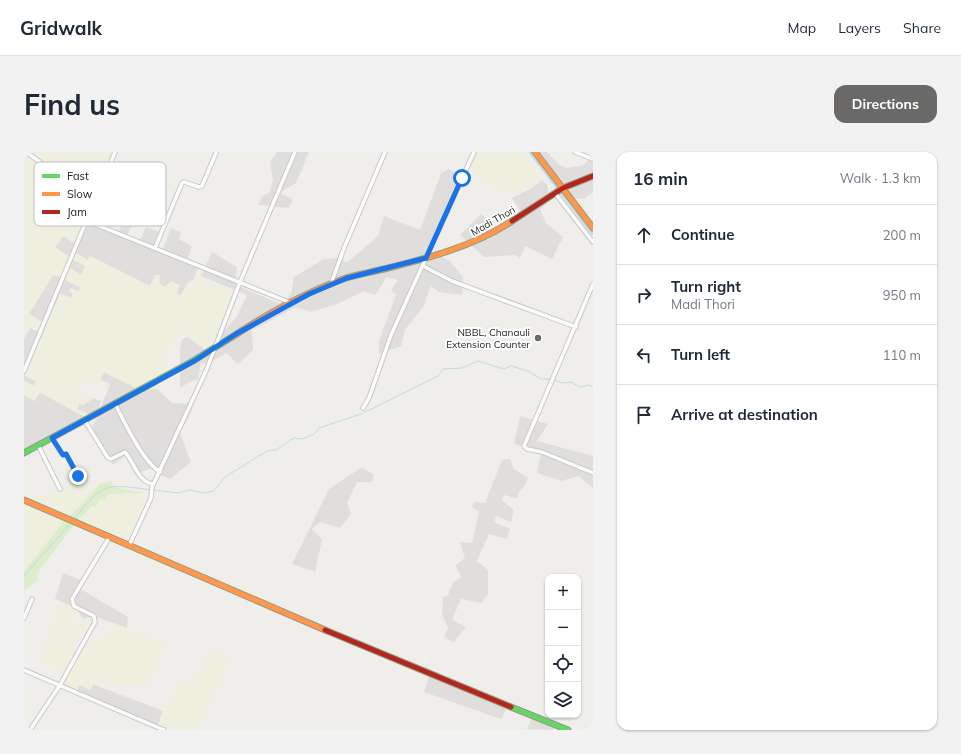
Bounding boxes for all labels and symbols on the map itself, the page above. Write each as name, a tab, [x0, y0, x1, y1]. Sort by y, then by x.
legend	[34, 162, 166, 226]
text: Fast	[67, 169, 89, 183]
route start	[453, 169, 471, 187]
text: Slow	[67, 187, 93, 201]
street label: Madi Thori	[468, 203, 518, 239]
text: Jam	[67, 205, 87, 219]
place label: NBBL, Chanauli Extension Counter	[446, 326, 530, 351]
marker: NBBL, Chanauli Extension Counter	[533, 333, 543, 343]
route end	[69, 467, 87, 485]

